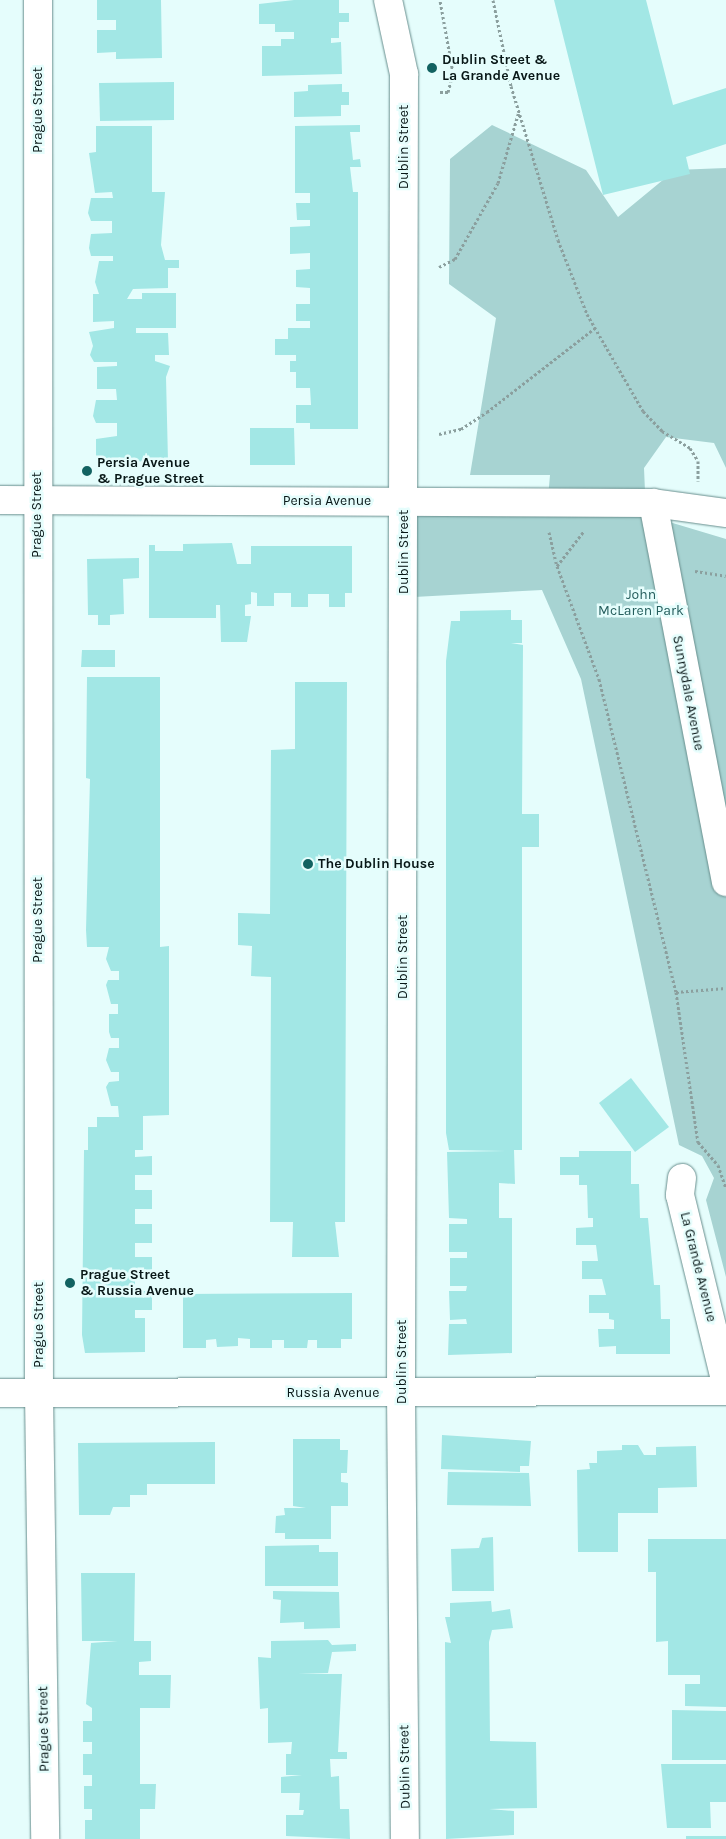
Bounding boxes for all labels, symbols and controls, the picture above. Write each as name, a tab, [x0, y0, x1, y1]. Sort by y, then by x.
place label: Dublin Street & La Grande Avenue	[442, 52, 560, 84]
marker: Dublin Street & La Grande Avenue	[426, 62, 438, 74]
street label: Prague Street	[30, 67, 46, 153]
street label: Dublin Street	[396, 105, 412, 189]
place label: Persia Avenue & Prague Street	[97, 455, 204, 488]
marker: Persia Avenue & Prague Street	[81, 465, 93, 477]
street label: Prague Street	[29, 472, 45, 558]
street label: Persia Avenue	[283, 493, 371, 509]
street label: Dublin Street	[396, 510, 412, 594]
park label: John McLaren Park	[598, 587, 684, 620]
street label: Sunnydale Avenue	[669, 634, 707, 752]
place label: The Dublin House	[318, 856, 435, 872]
marker: The Dublin House	[302, 858, 314, 870]
street label: Prague Street	[30, 877, 46, 963]
street label: Dublin Street	[395, 915, 411, 999]
street label: La Grande Avenue	[676, 1210, 720, 1324]
place label: Prague Street & Russia Avenue	[80, 1267, 194, 1300]
marker: Prague Street & Russia Avenue	[64, 1277, 76, 1289]
street label: Prague Street	[31, 1282, 47, 1368]
street label: Dublin Street	[394, 1320, 410, 1404]
street label: Russia Avenue	[286, 1385, 380, 1401]
street label: Prague Street	[35, 1686, 53, 1772]
street label: Dublin Street	[396, 1725, 414, 1809]

